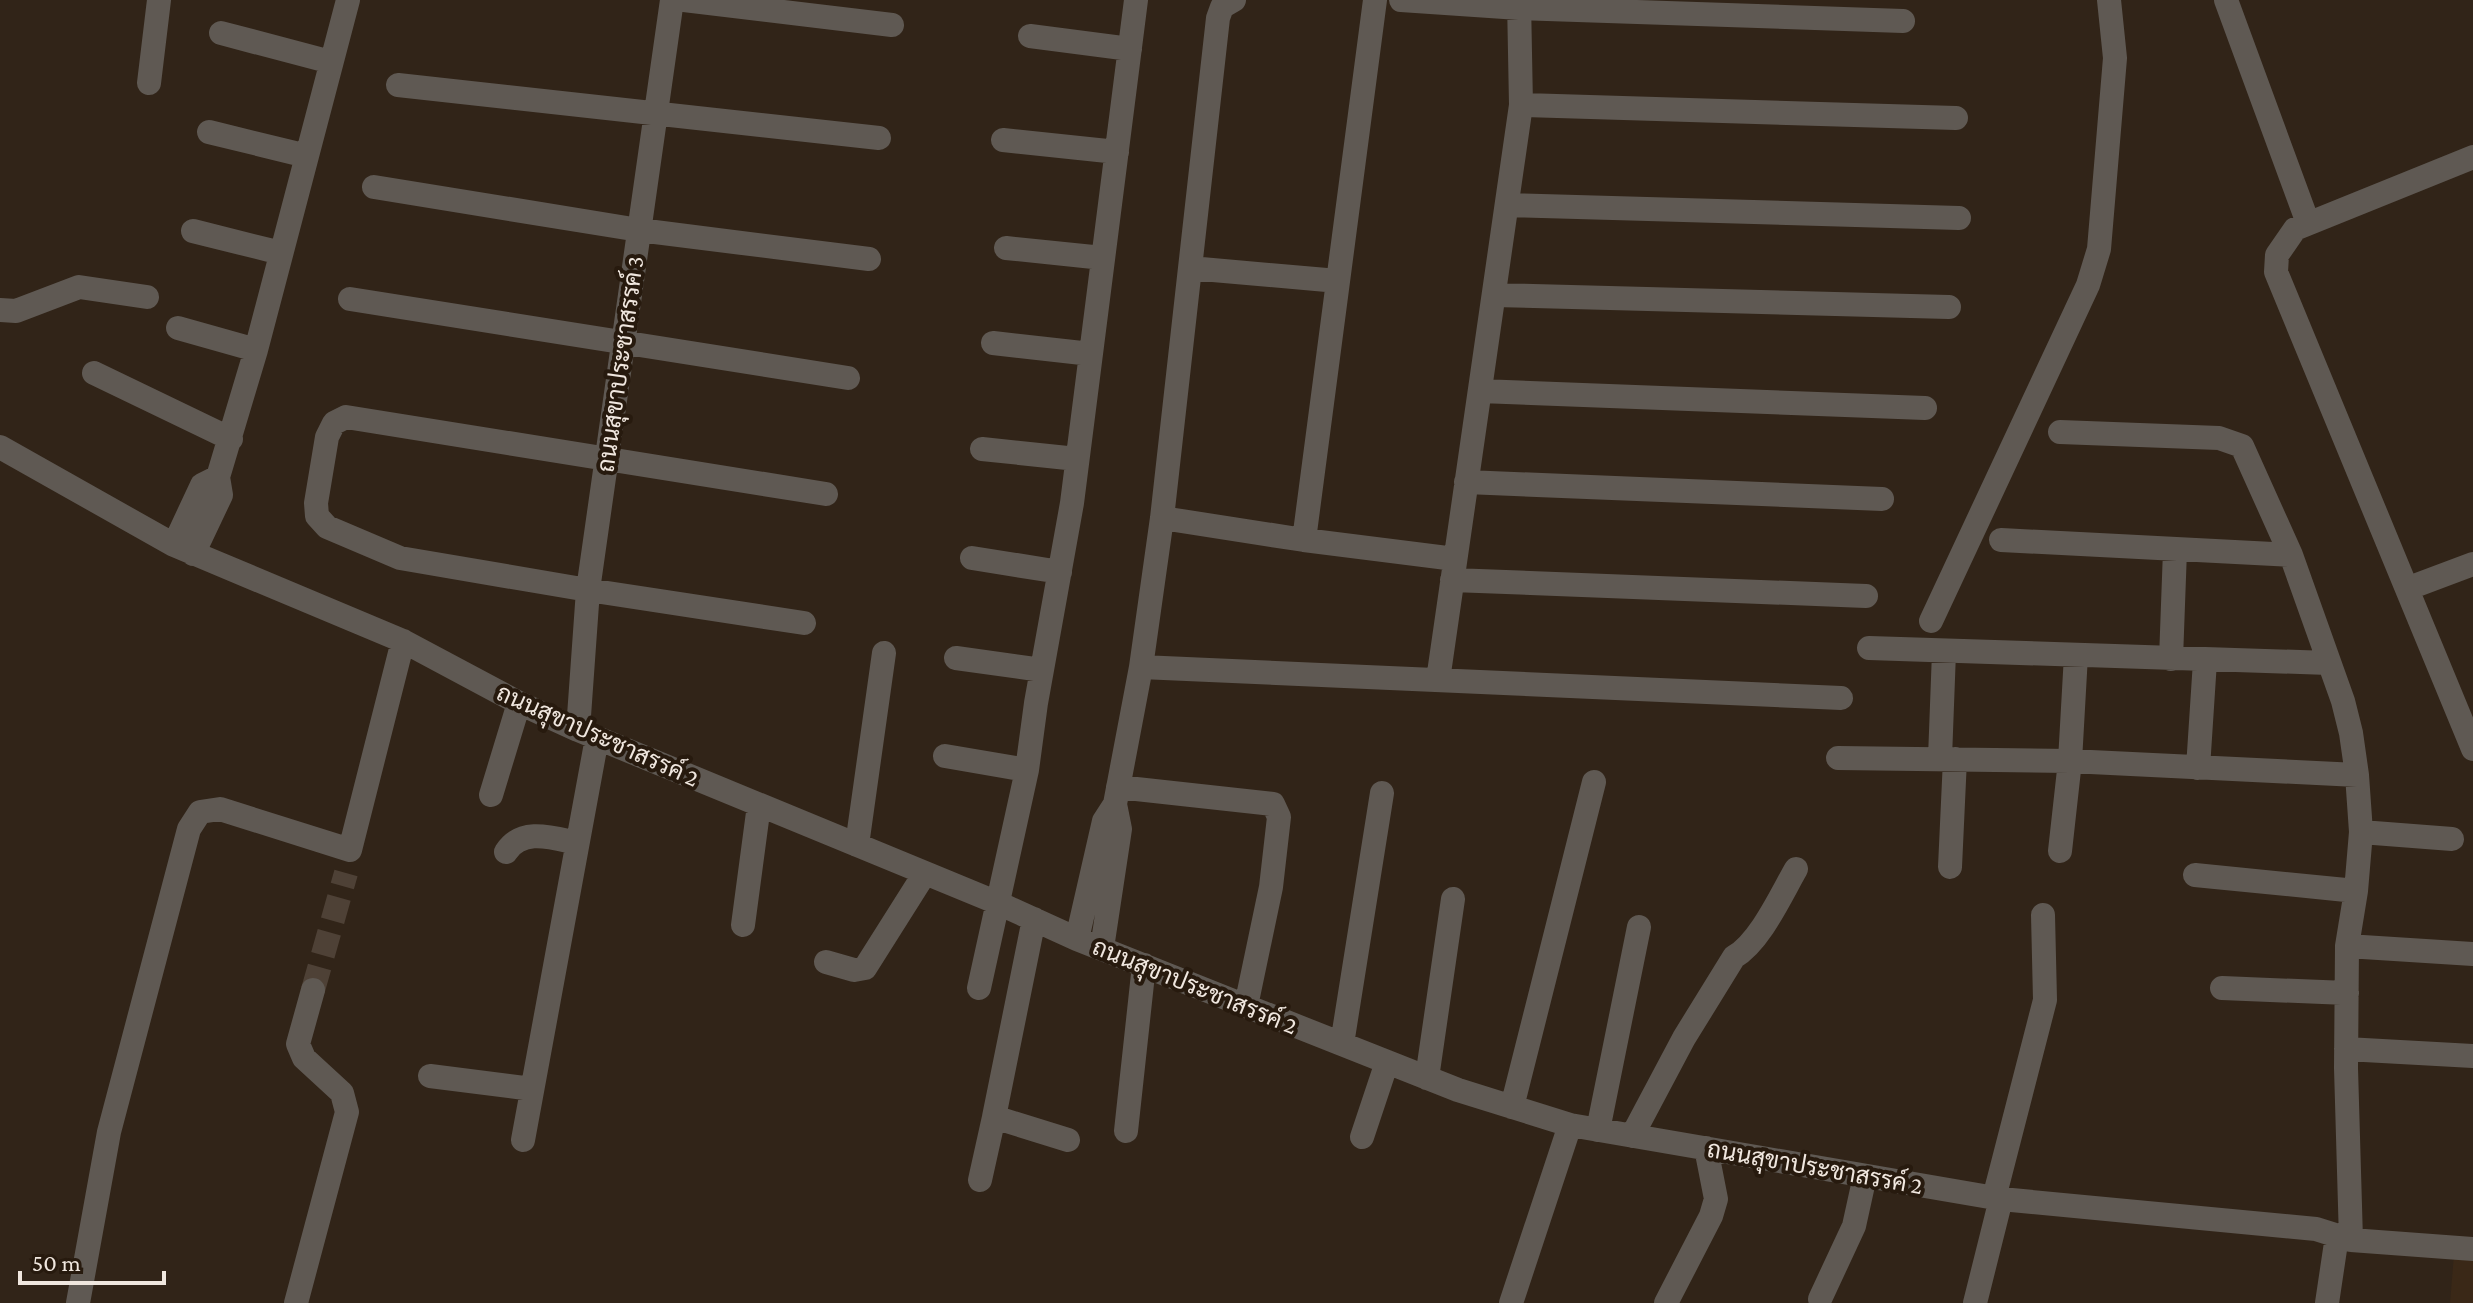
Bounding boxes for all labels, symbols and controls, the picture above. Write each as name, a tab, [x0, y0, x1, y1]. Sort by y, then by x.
street label: ถนนสุขาประชาสรรค์ 3	[589, 254, 652, 474]
street label: ถนนสุขาประชาสรรค์ 2	[492, 676, 704, 794]
street label: ถนนสุขาประชาสรรค์ 2	[1088, 931, 1302, 1042]
street label: ถนนสุขาประชาสรรค์ 2	[1705, 1133, 1925, 1202]
scale bar	[20, 1235, 164, 1285]
text: 50 m	[32, 1249, 81, 1276]

